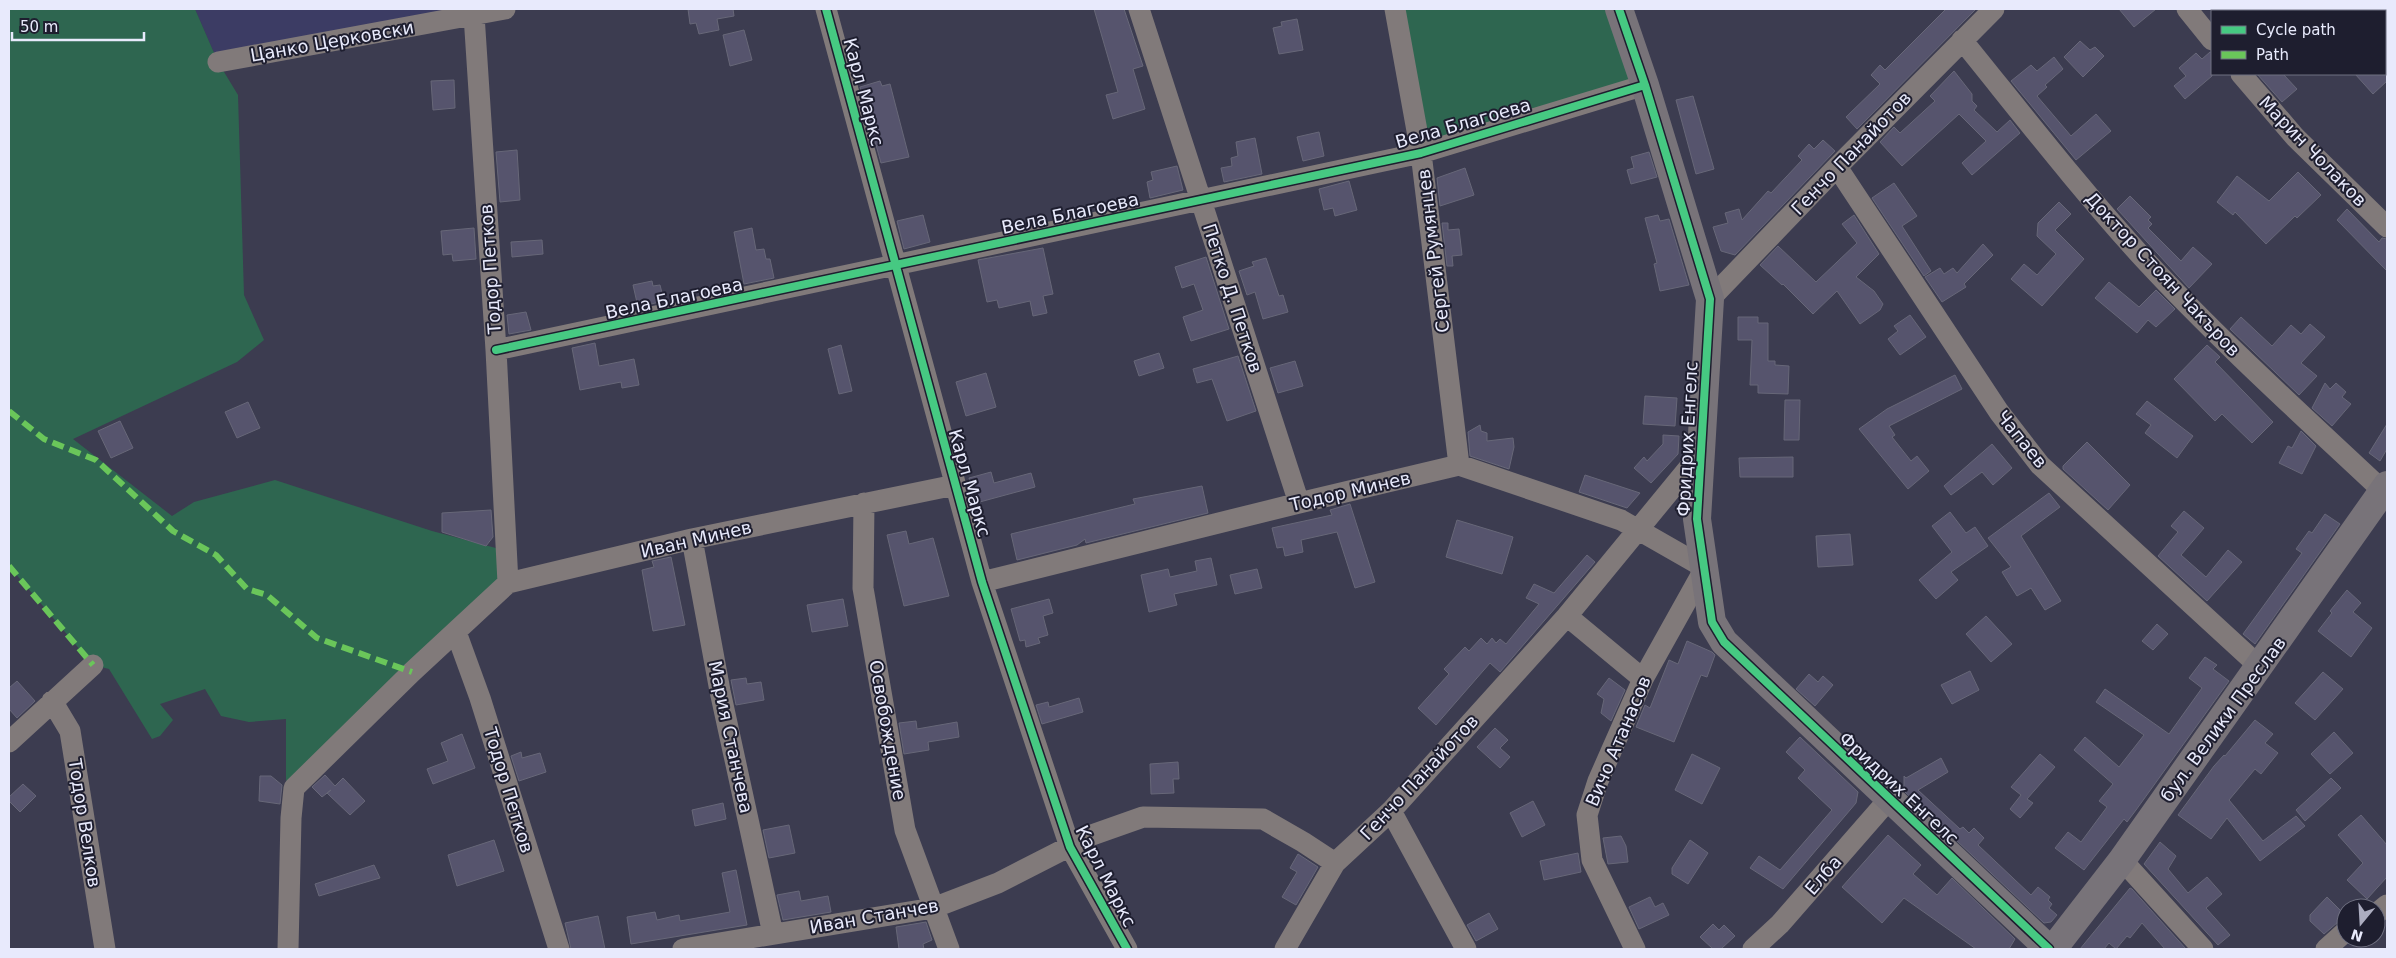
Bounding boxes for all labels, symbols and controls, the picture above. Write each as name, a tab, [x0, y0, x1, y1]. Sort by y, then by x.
scale bar	[12, 10, 145, 42]
legend	[2211, 10, 2386, 75]
street label: Цанко Церковски	[249, 16, 415, 66]
text: 50 m	[20, 18, 58, 36]
text: Cycle path	[2256, 21, 2336, 39]
street label: Карл Маркс	[839, 36, 889, 148]
text: Path	[2256, 46, 2289, 64]
street label: Генчо Панайотов	[1787, 87, 1915, 219]
street label: Марин Чолаков	[2255, 91, 2371, 211]
street label: Вела Благоева	[1393, 94, 1533, 152]
street label: Сергей Румянцев	[1413, 168, 1453, 334]
street label: Доктор Стоян Чакъров	[2081, 187, 2245, 361]
street label: Вела Благоева	[999, 188, 1141, 238]
street label: Тодор Петков	[475, 203, 505, 336]
street label: Петко Д. Петков	[1199, 221, 1267, 375]
street label: Вела Благоева	[603, 273, 745, 323]
street label: Фридрих Енгелс	[1672, 361, 1702, 517]
street label: Чапаев	[1992, 406, 2052, 472]
street label: Карл Маркс	[945, 427, 995, 539]
street label: Тодор Минев	[1287, 467, 1412, 515]
street label: Иван Минев	[638, 516, 754, 562]
street label: бул. Велики Преслав	[2156, 632, 2290, 806]
street label: Освобождение	[865, 658, 911, 802]
street label: Мария Станчева	[705, 659, 757, 815]
street label: Вичо Атанасов	[1581, 673, 1655, 809]
street label: Генчо Панайотов	[1356, 710, 1482, 844]
street label: Тодор Петков	[480, 724, 538, 855]
street label: Фридрих Енгелс	[1835, 727, 1963, 849]
street label: Тодор Велков	[64, 756, 106, 889]
street label: Карл Маркс	[1071, 822, 1141, 930]
street label: Елба	[1800, 851, 1846, 899]
street label: Иван Станчев	[808, 894, 940, 938]
north arrow	[2336, 898, 2386, 948]
text: N	[2349, 926, 2365, 945]

